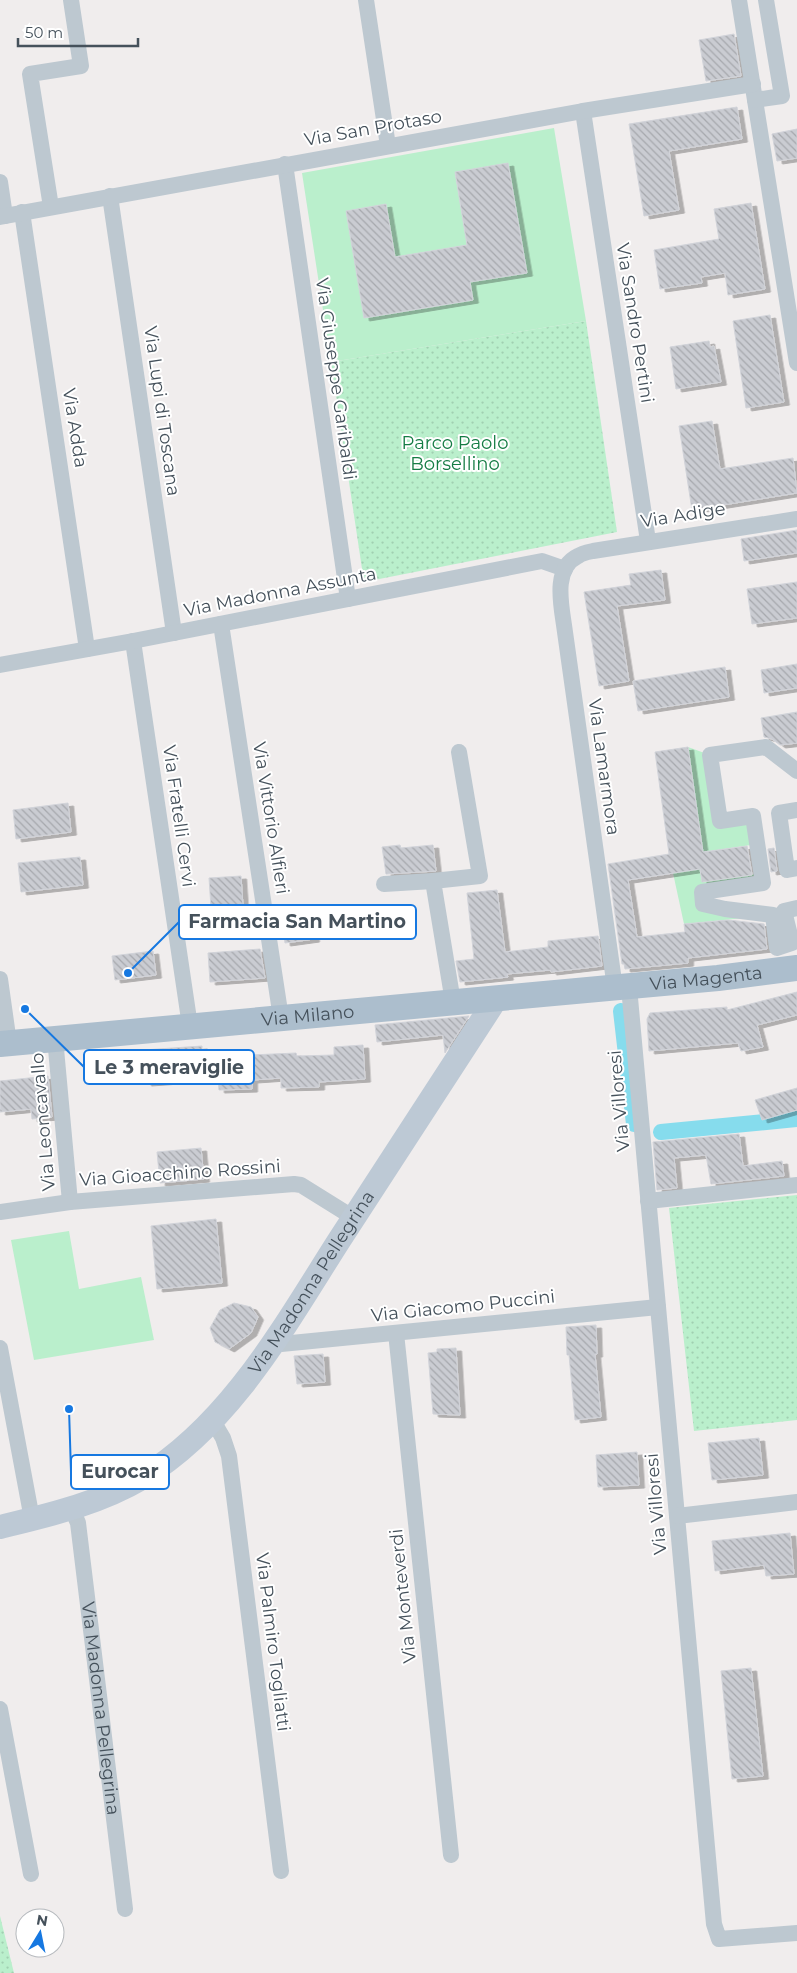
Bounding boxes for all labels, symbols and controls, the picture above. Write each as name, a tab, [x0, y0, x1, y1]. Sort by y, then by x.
scale bar	[18, 15, 138, 47]
text: 50 m	[25, 23, 63, 42]
street label: Via San Protaso	[302, 105, 444, 151]
street label: Via Sandro Pertini	[611, 241, 659, 405]
street label: Via Giuseppe Garibaldi	[311, 276, 361, 482]
street label: Via Lupi di Toscana	[139, 325, 185, 497]
street label: Via Adda	[58, 387, 92, 469]
park label: Parco Paolo Borsellino	[402, 432, 508, 475]
street label: Via Adige	[639, 497, 727, 533]
street label: Via Madonna Assunta	[182, 563, 378, 621]
street label: Via Lamarmora	[584, 697, 624, 837]
street label: Via Vittorio Alfieri	[248, 740, 294, 896]
street label: Via Fratelli Cervi	[158, 744, 200, 888]
callout: Farmacia San Martino	[179, 905, 416, 939]
text: Farmacia San Martino	[188, 910, 406, 933]
street label: Via Magenta	[649, 961, 764, 995]
street label: Via Milano	[260, 1000, 355, 1031]
street label: Via Villoresi	[604, 1049, 634, 1153]
callout: Le 3 meraviglie	[84, 1050, 254, 1084]
street label: Via Leoncavallo	[26, 1052, 60, 1192]
text: Le 3 meraviglie	[94, 1056, 244, 1079]
street label: Via Gioacchino Rossini	[79, 1155, 281, 1191]
street label: Via Madonna Pellegrina	[244, 1187, 379, 1379]
street label: Via Giacomo Puccini	[370, 1285, 556, 1327]
street label: Via Villoresi	[641, 1452, 671, 1556]
callout: Eurocar	[71, 1455, 169, 1489]
text: Eurocar	[81, 1460, 159, 1483]
street label: Via Monteverdi	[385, 1528, 421, 1664]
street label: Via Palmiro Togliatti	[251, 1551, 295, 1733]
street label: Via Madonna Pellegrina	[77, 1601, 124, 1816]
north arrow	[15, 1908, 65, 1958]
text: N	[35, 1910, 49, 1930]

